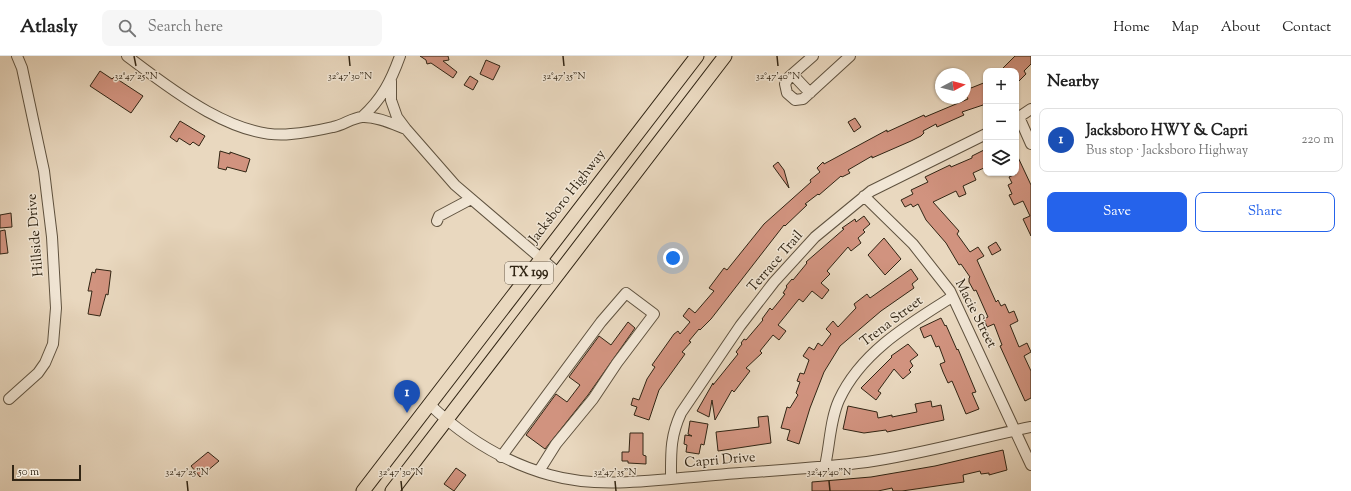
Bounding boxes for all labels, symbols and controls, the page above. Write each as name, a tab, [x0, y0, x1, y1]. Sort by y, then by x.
search box	[102, 10, 382, 46]
text: Atlasly	[20, 14, 78, 41]
icon: search	[116, 17, 138, 39]
text: Search here	[148, 17, 223, 38]
text: Home	[1113, 18, 1150, 38]
text: Map	[1172, 18, 1199, 38]
text: About	[1221, 18, 1260, 38]
text: Contact	[1282, 18, 1331, 38]
north arrow	[935, 68, 971, 104]
map controls	[983, 68, 1019, 176]
button: +	[983, 68, 1019, 104]
text: 32°47'25"N	[114, 69, 158, 84]
text: 32°47'30"N	[328, 69, 372, 84]
text: 32°47'35"N	[543, 69, 585, 84]
text: 32°47'40"N	[756, 69, 800, 84]
text: Nearby	[1047, 70, 1099, 94]
button: −	[983, 104, 1019, 140]
text: Jacksboro HWY & Capri	[1086, 121, 1248, 142]
text: 1	[1059, 131, 1063, 149]
text: 220 m	[1301, 131, 1334, 149]
button: layers	[983, 140, 1019, 176]
text: Bus stop · Jacksboro Highway	[1086, 142, 1248, 160]
street label: Jacksboro Highway	[524, 146, 611, 249]
button: Save	[1047, 192, 1187, 232]
button: Share	[1195, 192, 1335, 232]
street label: Hillside Drive	[22, 193, 50, 277]
street label: Terrace Trail	[744, 227, 809, 297]
your location	[663, 248, 683, 268]
road number: TX 199	[505, 262, 553, 284]
street label: Macie Street	[949, 276, 1001, 352]
street label: Trena Street	[856, 292, 928, 352]
pin: 1	[394, 380, 420, 413]
street label: Capri Drive	[684, 448, 756, 474]
scale bar	[12, 463, 81, 482]
text: 50 m	[18, 464, 39, 480]
text: 32°47'25"N	[165, 465, 209, 480]
text: 32°47'30"N	[379, 465, 423, 480]
text: 32°47'35"N	[594, 465, 636, 480]
text: 32°47'40"N	[807, 465, 851, 480]

